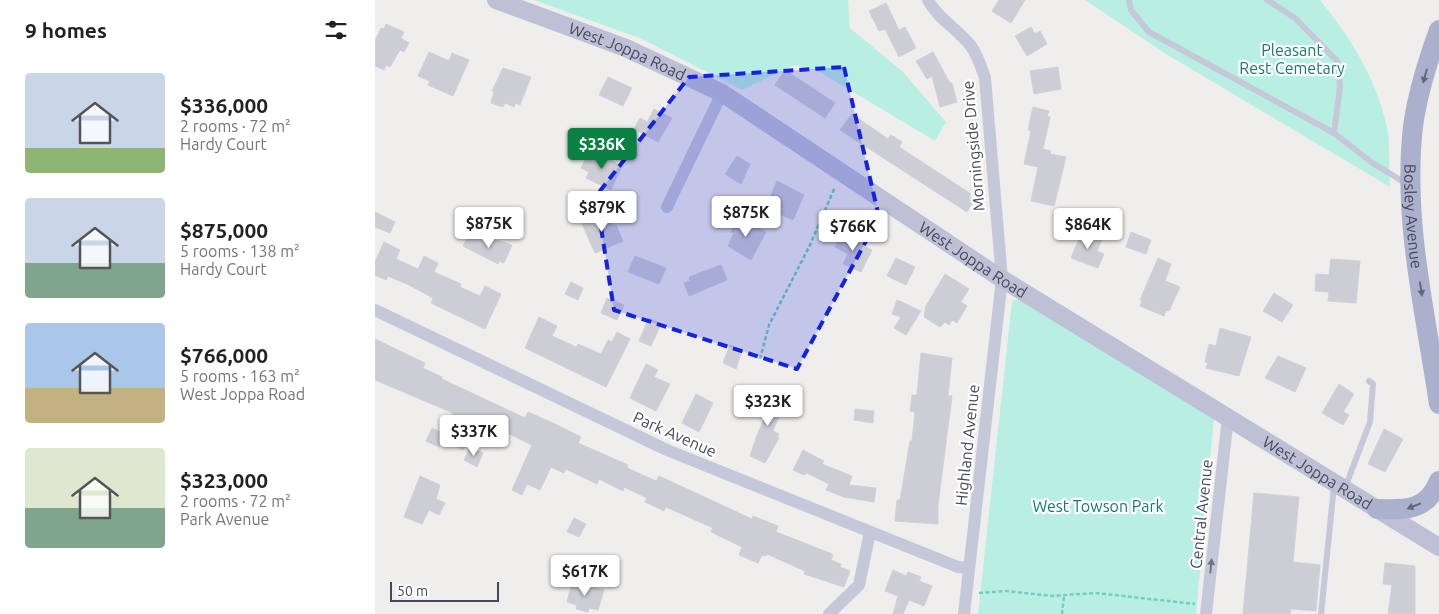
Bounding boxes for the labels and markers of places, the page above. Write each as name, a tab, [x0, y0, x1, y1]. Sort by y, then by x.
pin: $336K	[567, 128, 637, 170]
pin: $879K	[567, 190, 637, 233]
pin: $875K	[711, 196, 781, 238]
pin: $875K	[454, 206, 524, 249]
pin: $864K	[1053, 208, 1123, 250]
pin: $766K	[818, 210, 888, 252]
pin: $323K	[733, 384, 803, 427]
pin: $337K	[439, 414, 509, 457]
pin: $617K	[550, 554, 620, 597]

